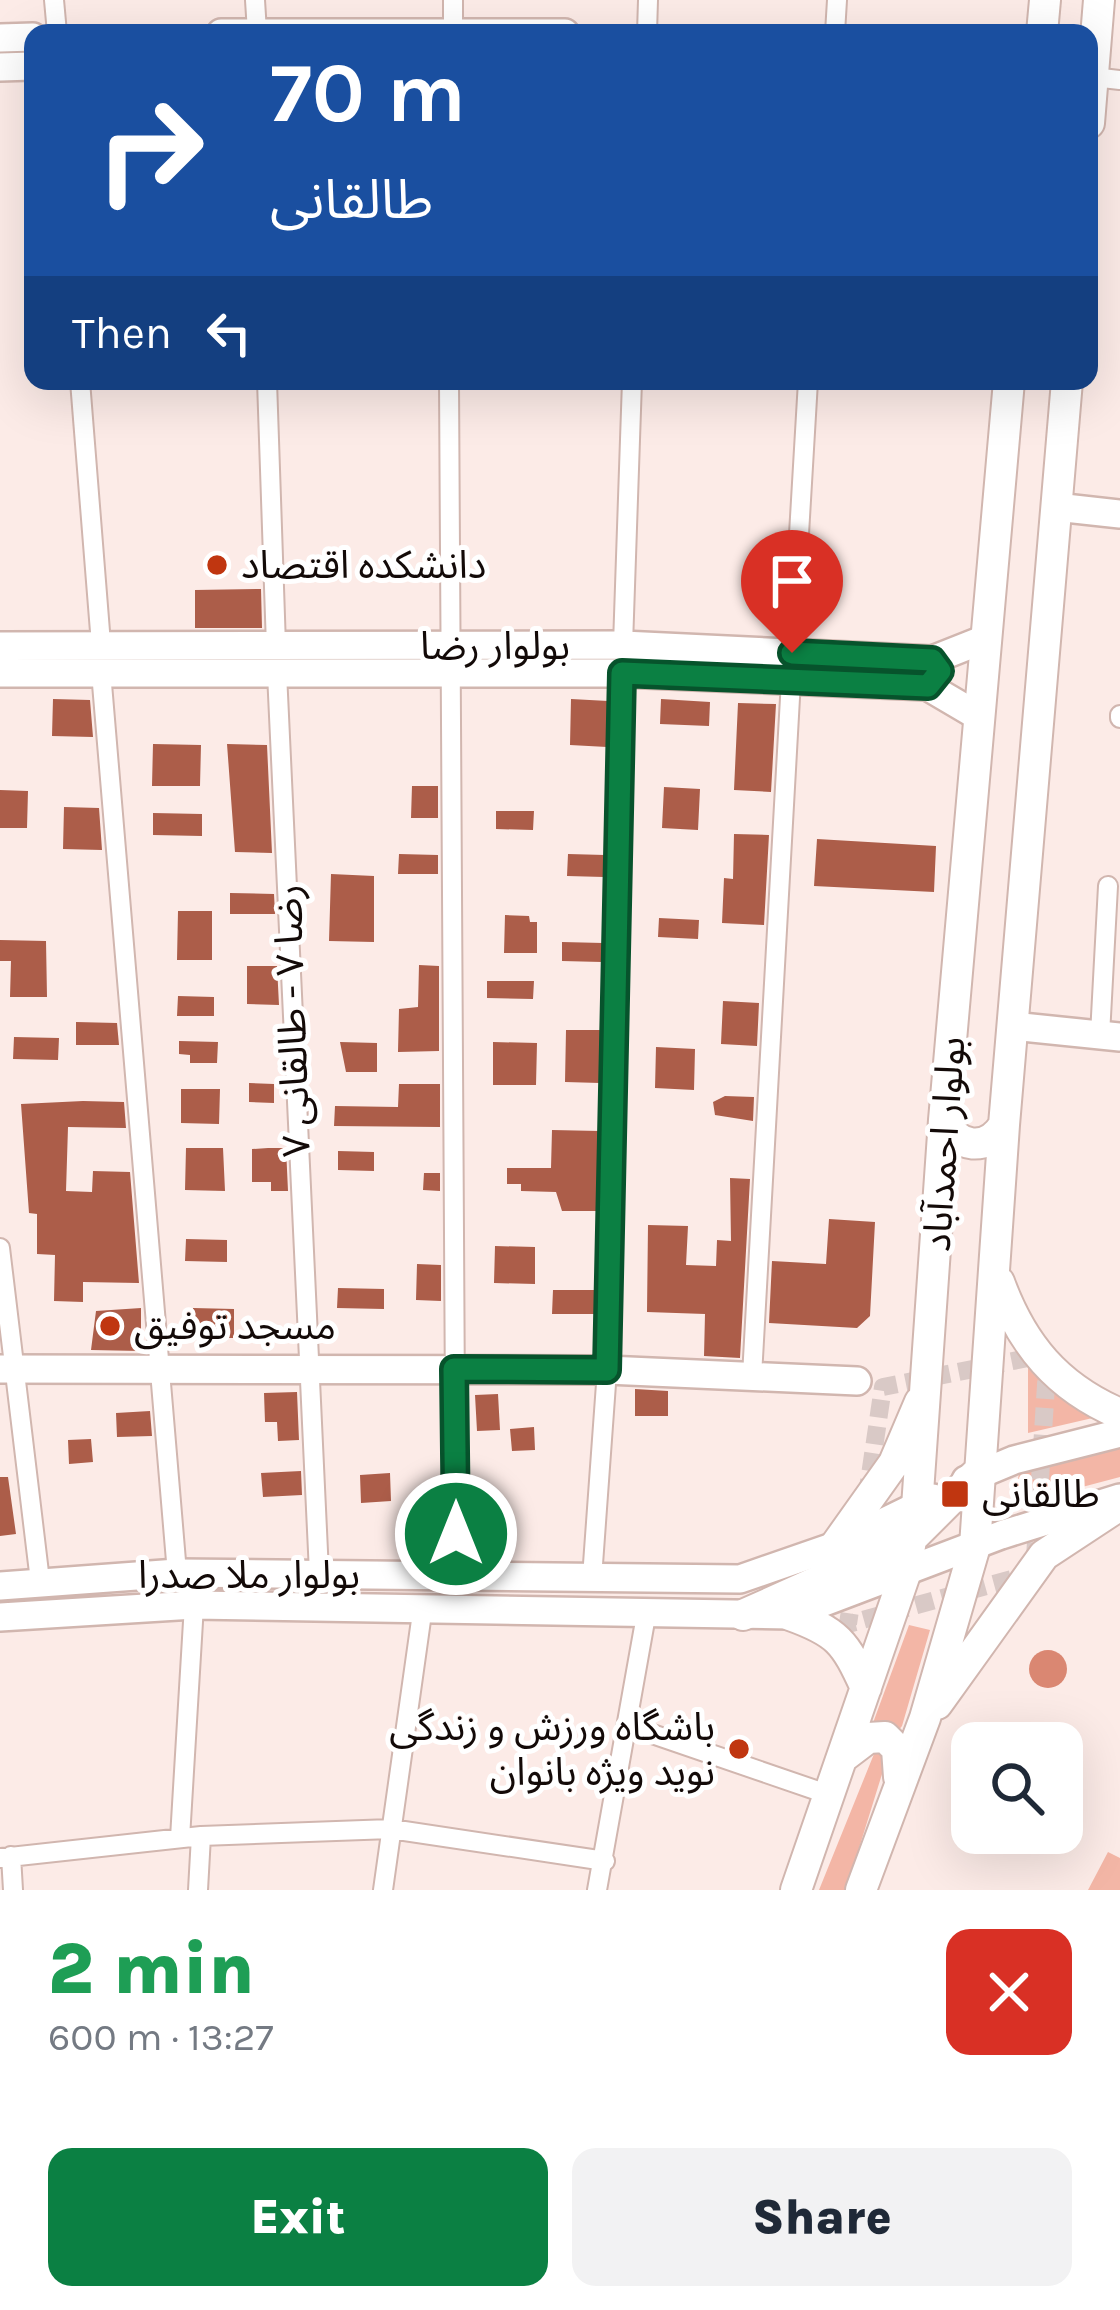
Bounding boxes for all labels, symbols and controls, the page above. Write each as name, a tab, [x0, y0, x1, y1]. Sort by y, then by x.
text: 70 m	[270, 44, 466, 142]
icon: right	[72, 72, 228, 228]
text: طالقانی	[270, 168, 433, 232]
icon: left	[196, 300, 262, 366]
text: Then	[72, 307, 172, 359]
pin	[741, 530, 843, 653]
place label: دانشکده اقتصاد	[241, 542, 486, 588]
icon: arrive	[759, 548, 825, 614]
marker: دانشکده اقتصاد	[204, 552, 230, 578]
street label: بولوار رضا	[420, 623, 570, 669]
street label: رضا ۷ - طالقانی ۷	[264, 884, 320, 1158]
street label: بولوار احمدآباد	[914, 1035, 974, 1253]
place label: مسجد توفیق	[134, 1303, 336, 1350]
marker: مسجد توفیق	[97, 1313, 123, 1339]
position arrow	[393, 1471, 519, 1597]
place label: طالقانی	[982, 1471, 1100, 1517]
marker: طالقانی	[939, 1478, 971, 1510]
street label: بولوار ملا صدرا	[138, 1552, 360, 1598]
place label: باشگاه ورزش و زندگی نوید ویژه بانوان	[389, 1704, 715, 1795]
map controls	[951, 1722, 1083, 1854]
button: search	[951, 1722, 1083, 1854]
marker: باشگاه ورزش و زندگی نوید ویژه بانوان	[726, 1736, 752, 1762]
text: 2 min	[48, 1927, 254, 2011]
button: close	[946, 1929, 1072, 2055]
text: 600 m · 13:27	[48, 2014, 274, 2060]
button: Exit	[48, 2148, 548, 2286]
button: Share	[572, 2148, 1072, 2286]

